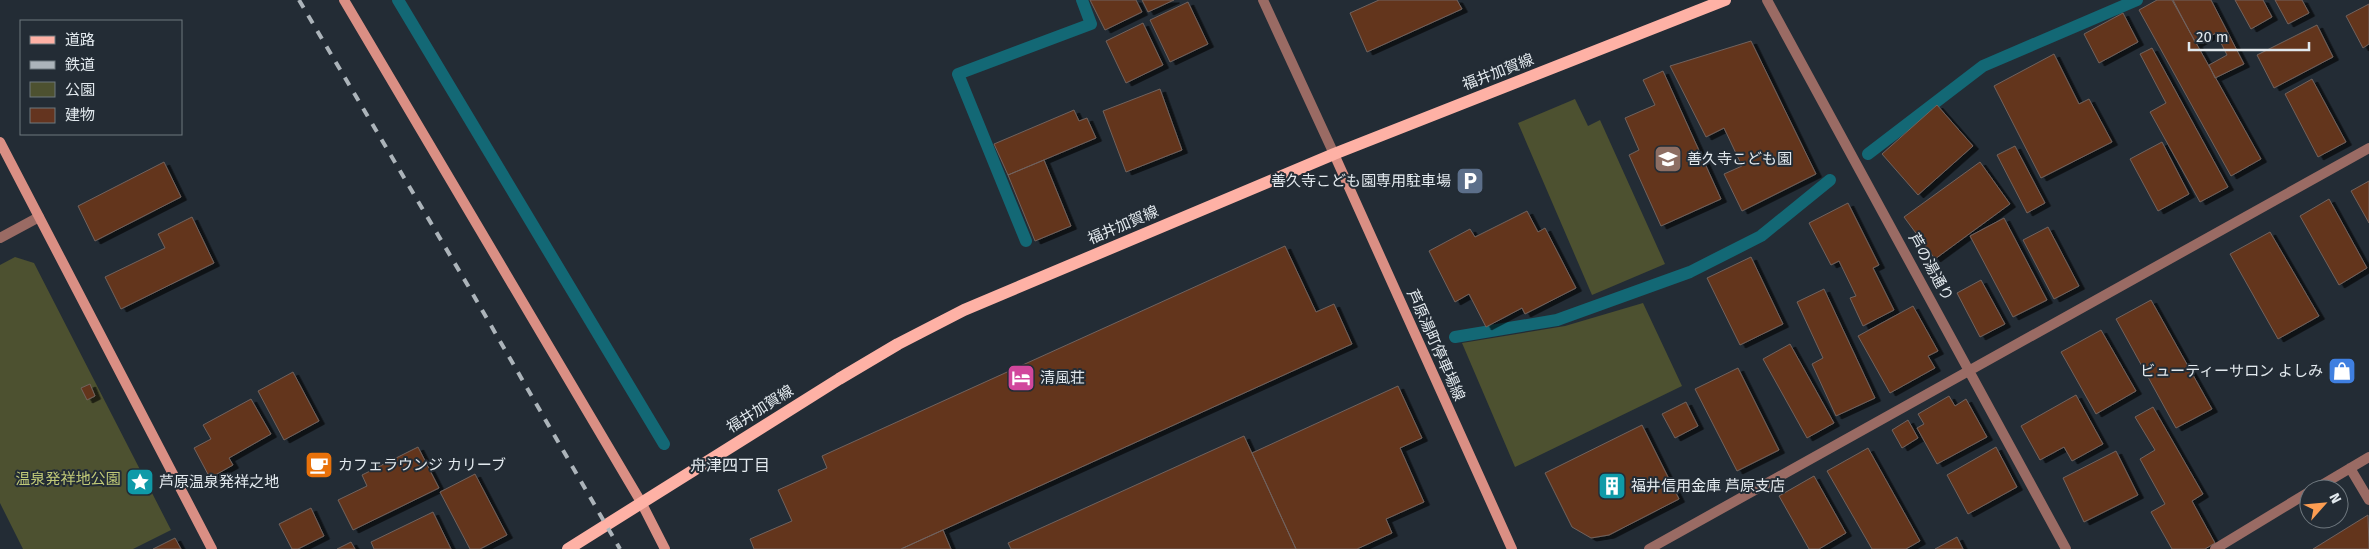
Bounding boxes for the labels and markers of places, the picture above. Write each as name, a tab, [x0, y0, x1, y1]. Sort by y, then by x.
school or university icon: 善久寺こども園	[1653, 144, 1683, 174]
place label: 善久寺こども園	[1687, 150, 1792, 168]
parking icon: 善久寺こども園専用駐車場	[1455, 166, 1485, 196]
place label: 善久寺こども園専用駐車場	[1271, 172, 1451, 190]
shop icon: ビューティーサロン よしみ	[2327, 356, 2357, 386]
place label: ビューティーサロン よしみ	[2140, 362, 2323, 380]
hotel icon: 清風荘	[1006, 363, 1036, 393]
place label: 清風荘	[1040, 369, 1085, 387]
cafe icon: カフェラウンジ カリーブ	[304, 450, 334, 480]
place label: カフェラウンジ カリーブ	[338, 456, 506, 474]
place icon: 芦原温泉発祥之地	[125, 467, 155, 497]
building icon: 福井信用金庫 芦原支店	[1597, 471, 1627, 501]
place label: 芦原温泉発祥之地	[159, 473, 279, 491]
place label: 福井信用金庫 芦原支店	[1631, 477, 1785, 495]

